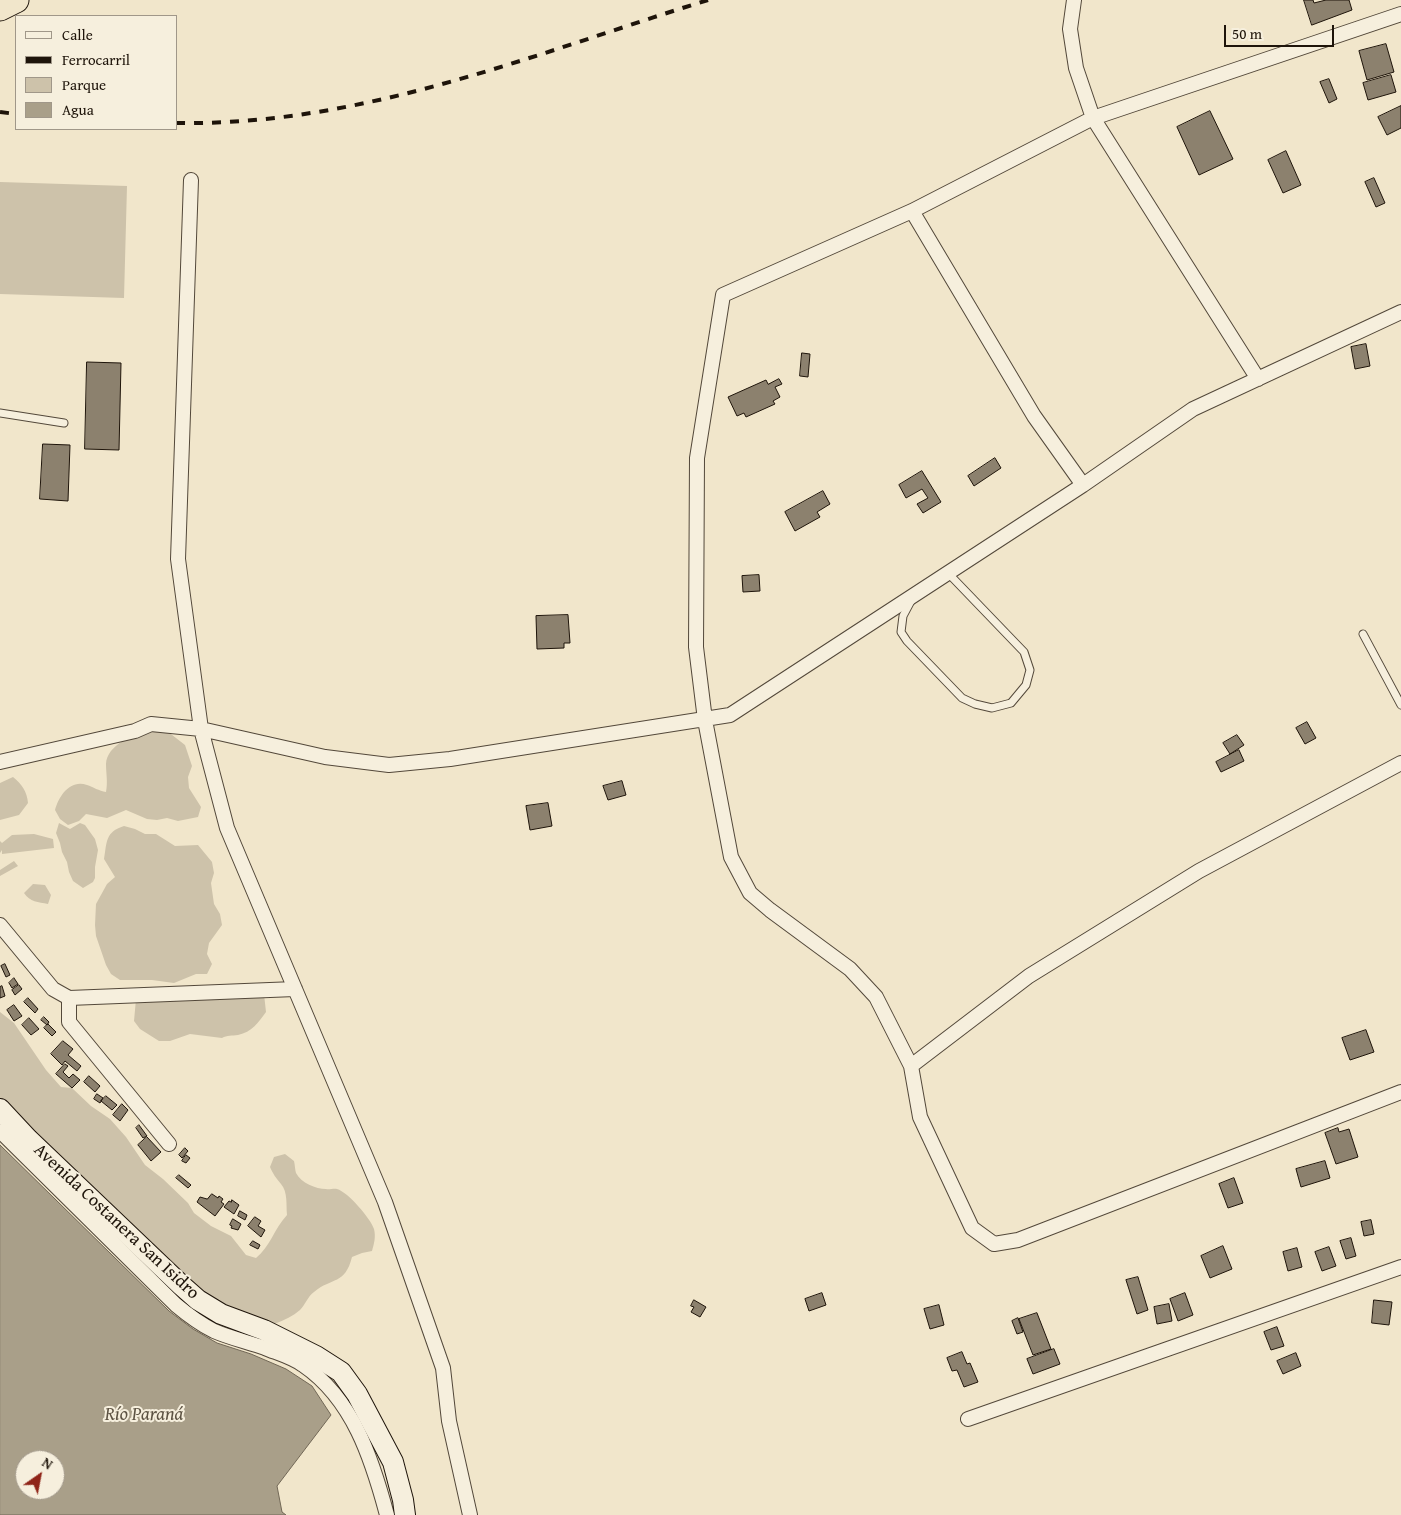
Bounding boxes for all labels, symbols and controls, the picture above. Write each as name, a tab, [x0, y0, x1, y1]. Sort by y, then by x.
legend	[15, 15, 178, 130]
scale bar	[1226, 15, 1336, 47]
text: 50 m	[1232, 23, 1262, 44]
text: Calle	[62, 24, 93, 45]
text: Ferrocarril	[62, 49, 130, 70]
text: Parque	[62, 74, 106, 95]
text: Agua	[62, 99, 94, 120]
street label: Avenida Costanera San Isidro	[29, 1140, 203, 1304]
water label: Río Paraná	[105, 1404, 183, 1426]
north arrow	[15, 1450, 65, 1500]
text: N	[38, 1452, 57, 1474]

